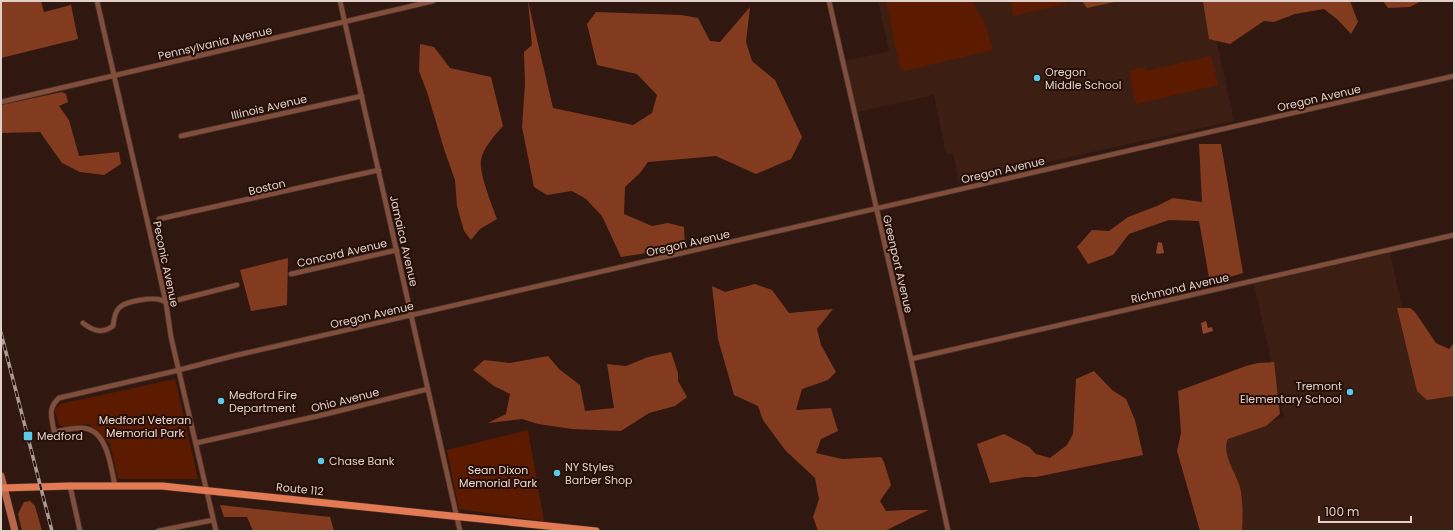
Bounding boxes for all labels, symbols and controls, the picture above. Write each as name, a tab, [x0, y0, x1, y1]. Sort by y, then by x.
street label: Pennsylvania Avenue	[156, 22, 274, 64]
place label: Oregon Middle School	[1045, 64, 1121, 93]
marker: Oregon Middle School	[1032, 73, 1042, 83]
street label: Oregon Avenue	[1276, 81, 1363, 115]
street label: Illinois Avenue	[229, 90, 309, 124]
street label: Oregon Avenue	[960, 153, 1047, 187]
street label: Boston	[247, 175, 287, 199]
street label: Jamaica Avenue	[386, 194, 422, 288]
street label: Greenport Avenue	[879, 213, 917, 315]
street label: Peconic Avenue	[149, 220, 183, 309]
street label: Oregon Avenue	[645, 226, 732, 260]
street label: Concord Avenue	[295, 235, 389, 271]
street label: Richmond Avenue	[1129, 269, 1231, 307]
street label: Oregon Avenue	[329, 298, 416, 332]
place label: Tremont Elementary School	[1240, 378, 1342, 407]
street label: Ohio Avenue	[309, 384, 381, 416]
place label: Medford Fire Department	[229, 387, 297, 416]
marker: Tremont Elementary School	[1345, 387, 1355, 397]
marker: Medford Fire Department	[216, 396, 226, 406]
park label: Medford Veteran Memorial Park	[99, 412, 191, 441]
place label: Medford	[37, 428, 83, 444]
marker: Medford	[22, 430, 34, 442]
place label: Chase Bank	[329, 453, 395, 469]
marker: Chase Bank	[316, 456, 326, 466]
place label: NY Styles Barber Shop	[565, 459, 633, 488]
park label: Sean Dixon Memorial Park	[459, 462, 537, 491]
marker: NY Styles Barber Shop	[552, 468, 562, 478]
street label: Route 112	[275, 479, 325, 499]
scale bar	[1319, 498, 1411, 524]
text: 100 m	[1325, 503, 1359, 520]

